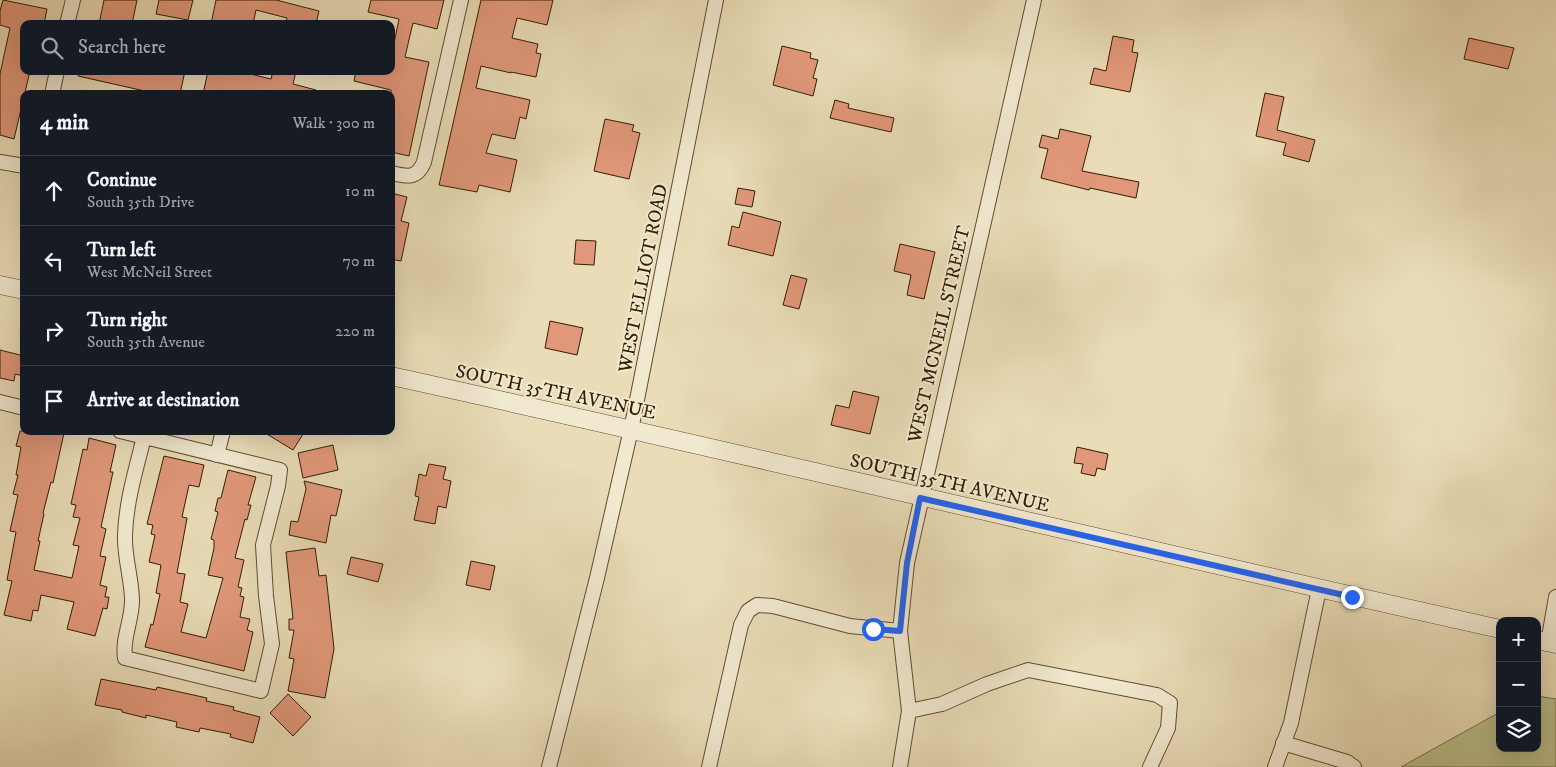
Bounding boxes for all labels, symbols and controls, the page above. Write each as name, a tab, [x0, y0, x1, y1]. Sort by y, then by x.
search box	[20, 20, 395, 75]
icon: search	[38, 34, 66, 62]
text: Search here	[78, 36, 166, 59]
text: 4 min	[40, 110, 89, 136]
text: Walk · 300 m	[292, 113, 375, 133]
text: Continue	[87, 169, 157, 192]
icon: ahead	[40, 177, 68, 205]
text: 10 m	[345, 181, 375, 201]
street label: WEST ELLIOT ROAD	[614, 182, 673, 376]
text: South 35th Drive	[87, 192, 194, 212]
street label: WEST MCNEIL STREET	[903, 223, 976, 446]
text: Turn left	[87, 239, 156, 262]
icon: left	[40, 247, 68, 275]
text: 70 m	[343, 251, 375, 271]
text: West McNeil Street	[87, 262, 212, 282]
text: Turn right	[87, 309, 167, 332]
icon: right	[40, 317, 68, 345]
text: 220 m	[335, 321, 375, 341]
text: South 35th Avenue	[87, 332, 205, 352]
street label: SOUTH 35TH AVENUE	[453, 360, 658, 425]
icon: arrive	[40, 387, 68, 415]
text: Arrive at destination	[87, 389, 239, 412]
street label: SOUTH 35TH AVENUE	[848, 449, 1052, 518]
route end	[1341, 586, 1364, 609]
map controls	[1496, 617, 1541, 752]
button: +	[1496, 617, 1541, 662]
route start	[862, 618, 885, 641]
button: −	[1496, 662, 1541, 707]
button: layers	[1496, 707, 1541, 752]

